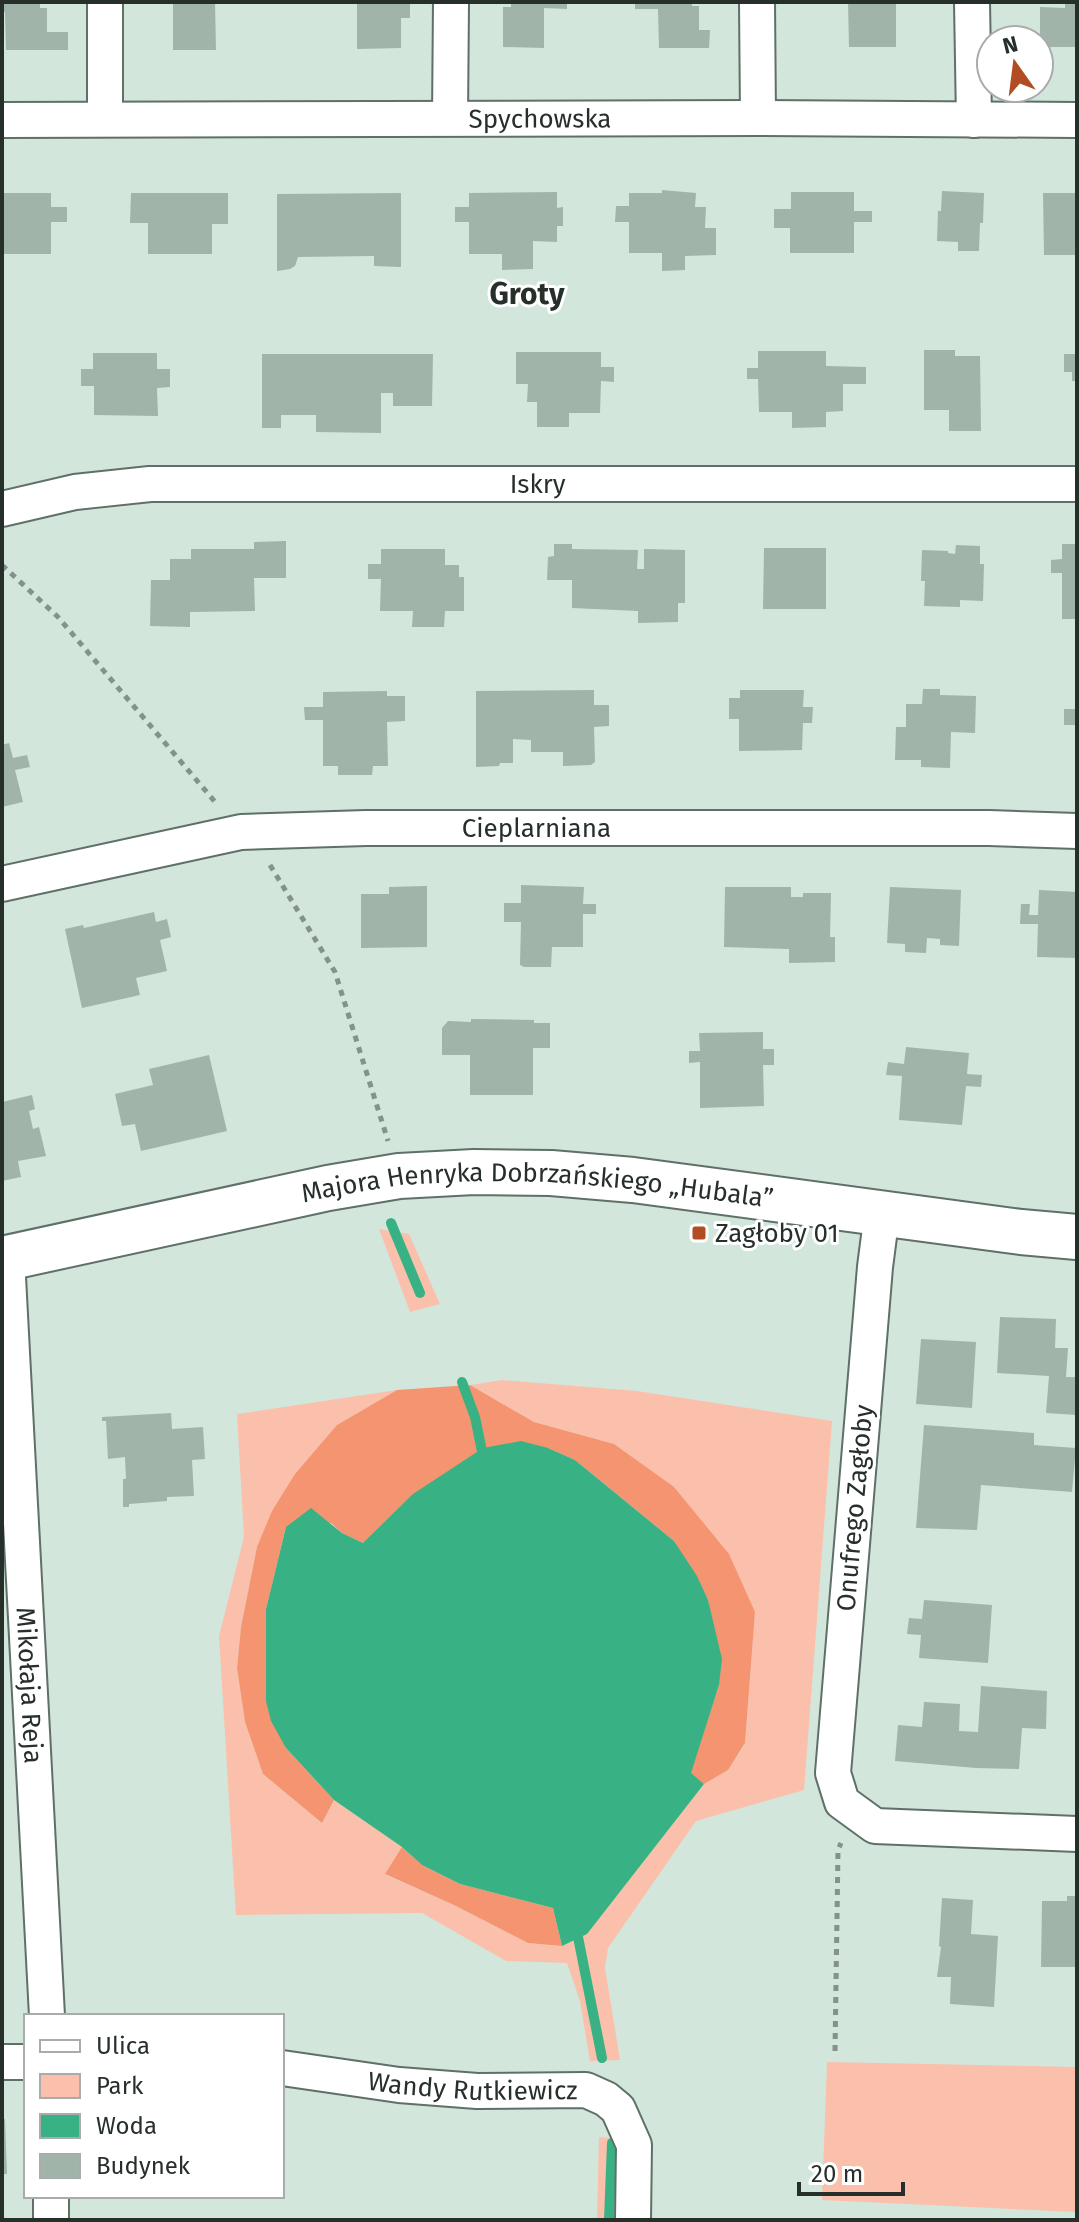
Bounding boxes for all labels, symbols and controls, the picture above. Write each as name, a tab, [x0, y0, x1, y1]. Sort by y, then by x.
north arrow	[975, 24, 1055, 104]
text: N	[1000, 30, 1021, 60]
street label: Spychowska	[468, 103, 612, 134]
district label: Groty	[490, 276, 565, 312]
street label: Iskry	[510, 469, 566, 500]
street label: Cieplarniana	[462, 813, 611, 844]
street label: Majora Henryka Dobrzańskiego „Hubala”	[298, 1156, 775, 1214]
place label: Zagłoby 01	[715, 1218, 839, 1249]
marker: Zagłoby 01	[690, 1224, 708, 1242]
street label: Onufrego Zagłoby	[831, 1403, 879, 1613]
street label: Mikołaja Reja	[10, 1606, 49, 1765]
legend	[24, 2014, 284, 2198]
text: Ulica	[96, 2032, 150, 2060]
street label: Wandy Rutkiewicz	[366, 2065, 578, 2107]
text: Park	[96, 2072, 144, 2100]
text: Woda	[96, 2112, 157, 2140]
scale bar	[799, 2146, 903, 2196]
text: Budynek	[96, 2152, 191, 2180]
text: 20 m	[811, 2160, 863, 2188]

